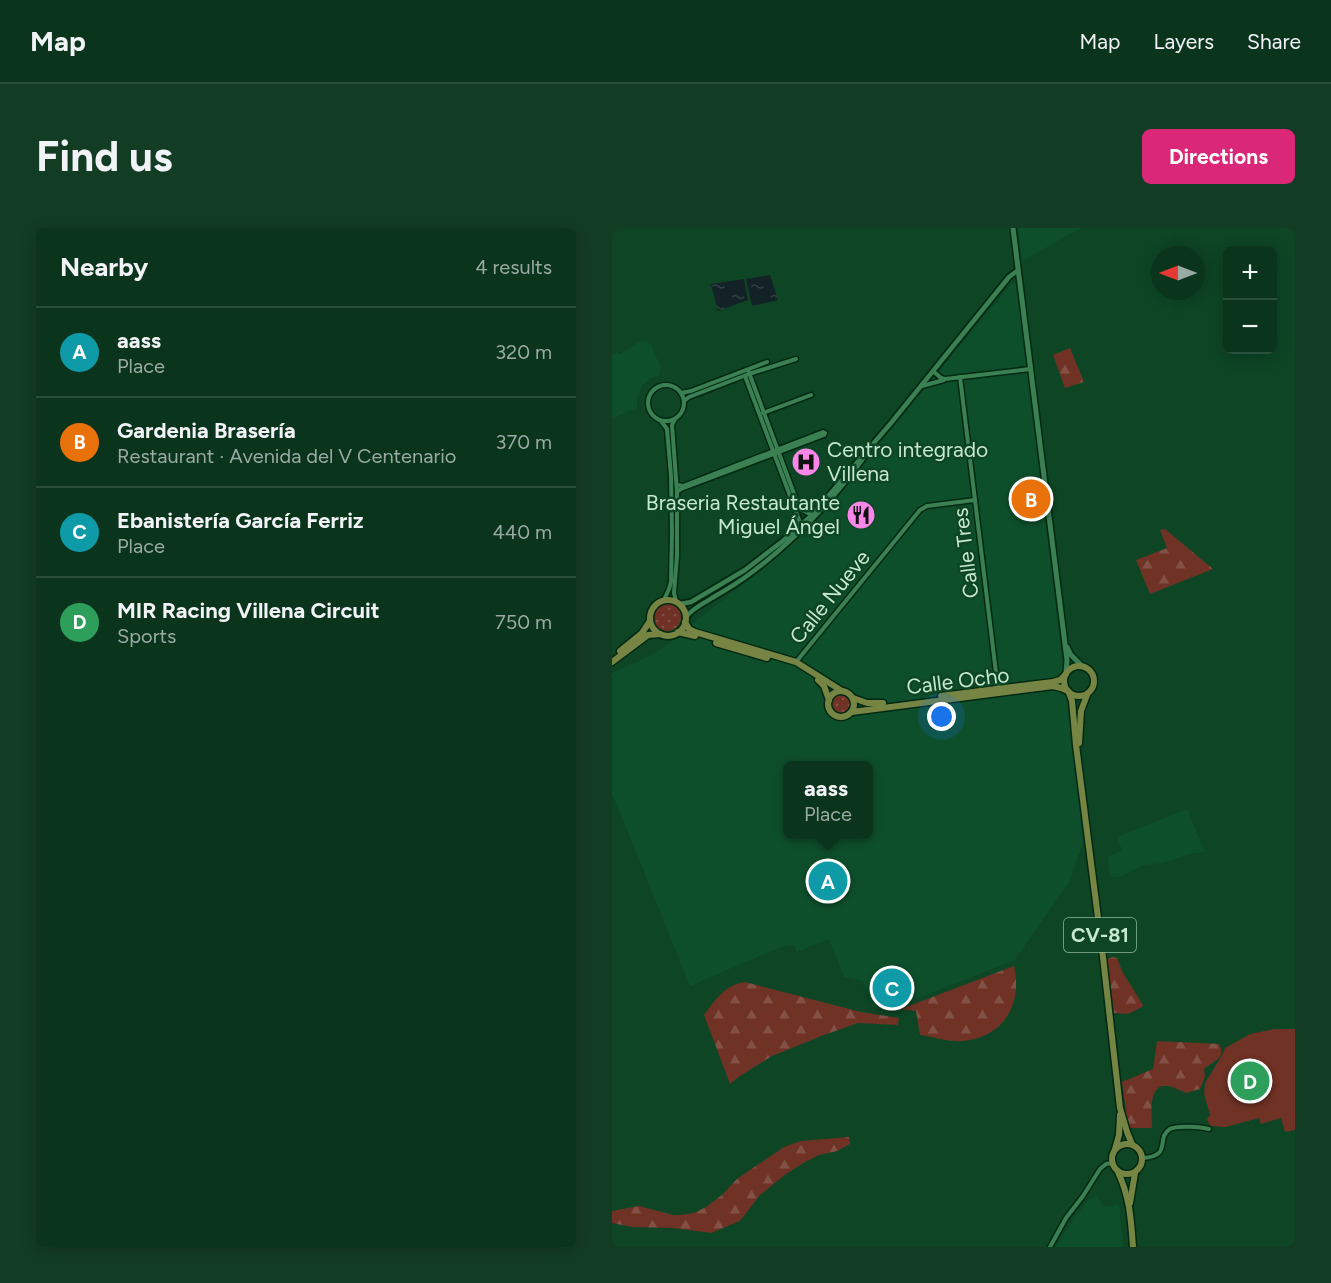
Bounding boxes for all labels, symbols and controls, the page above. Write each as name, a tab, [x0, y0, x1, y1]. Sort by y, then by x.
text: Map	[30, 24, 86, 58]
text: Map	[1080, 29, 1120, 54]
text: Layers	[1153, 29, 1214, 54]
text: Share	[1247, 29, 1301, 54]
button: Directions	[1142, 129, 1295, 184]
text: Find us	[36, 131, 173, 182]
north arrow	[1151, 246, 1205, 300]
map controls	[1223, 246, 1277, 354]
button: +	[1223, 246, 1277, 300]
text: Nearby	[60, 251, 148, 283]
text: 4 results	[475, 255, 552, 279]
button: −	[1223, 300, 1277, 354]
text: aass	[117, 327, 161, 354]
text: A	[72, 340, 87, 364]
text: 320 m	[495, 340, 552, 364]
text: Place	[117, 354, 165, 378]
text: Gardenia Brasería	[117, 417, 296, 444]
text: B	[73, 430, 86, 454]
text: 370 m	[496, 430, 552, 454]
place label: Centro integrado Villena	[827, 437, 988, 486]
text: Restaurant · Avenida del V Centenario	[117, 444, 456, 468]
hospital icon: Centro integrado Villena	[790, 446, 822, 478]
pin: B	[1012, 476, 1050, 522]
place label: Braseria Restautante Miguel Ángel	[646, 490, 840, 539]
restaurant icon: Braseria Restautante Miguel Ángel	[845, 499, 877, 531]
text: Ebanistería García Ferriz	[117, 507, 364, 534]
street label: Calle Tres	[948, 507, 983, 600]
text: C	[72, 520, 87, 544]
text: 440 m	[492, 520, 552, 544]
text: Place	[117, 534, 165, 558]
street label: Calle Nueve	[784, 545, 875, 648]
text: MIR Racing Villena Circuit	[117, 597, 380, 624]
text: D	[73, 610, 87, 634]
text: 750 m	[495, 610, 552, 634]
text: Sports	[117, 624, 176, 648]
street label: Calle Ocho	[905, 662, 1011, 699]
your location	[927, 702, 956, 731]
popup	[783, 761, 873, 839]
text: aass	[804, 775, 848, 802]
text: Place	[804, 802, 852, 826]
pin: A	[808, 858, 848, 904]
road number: CV-81	[1064, 918, 1136, 952]
pin: C	[872, 966, 912, 1011]
pin: D	[1230, 1058, 1270, 1104]

